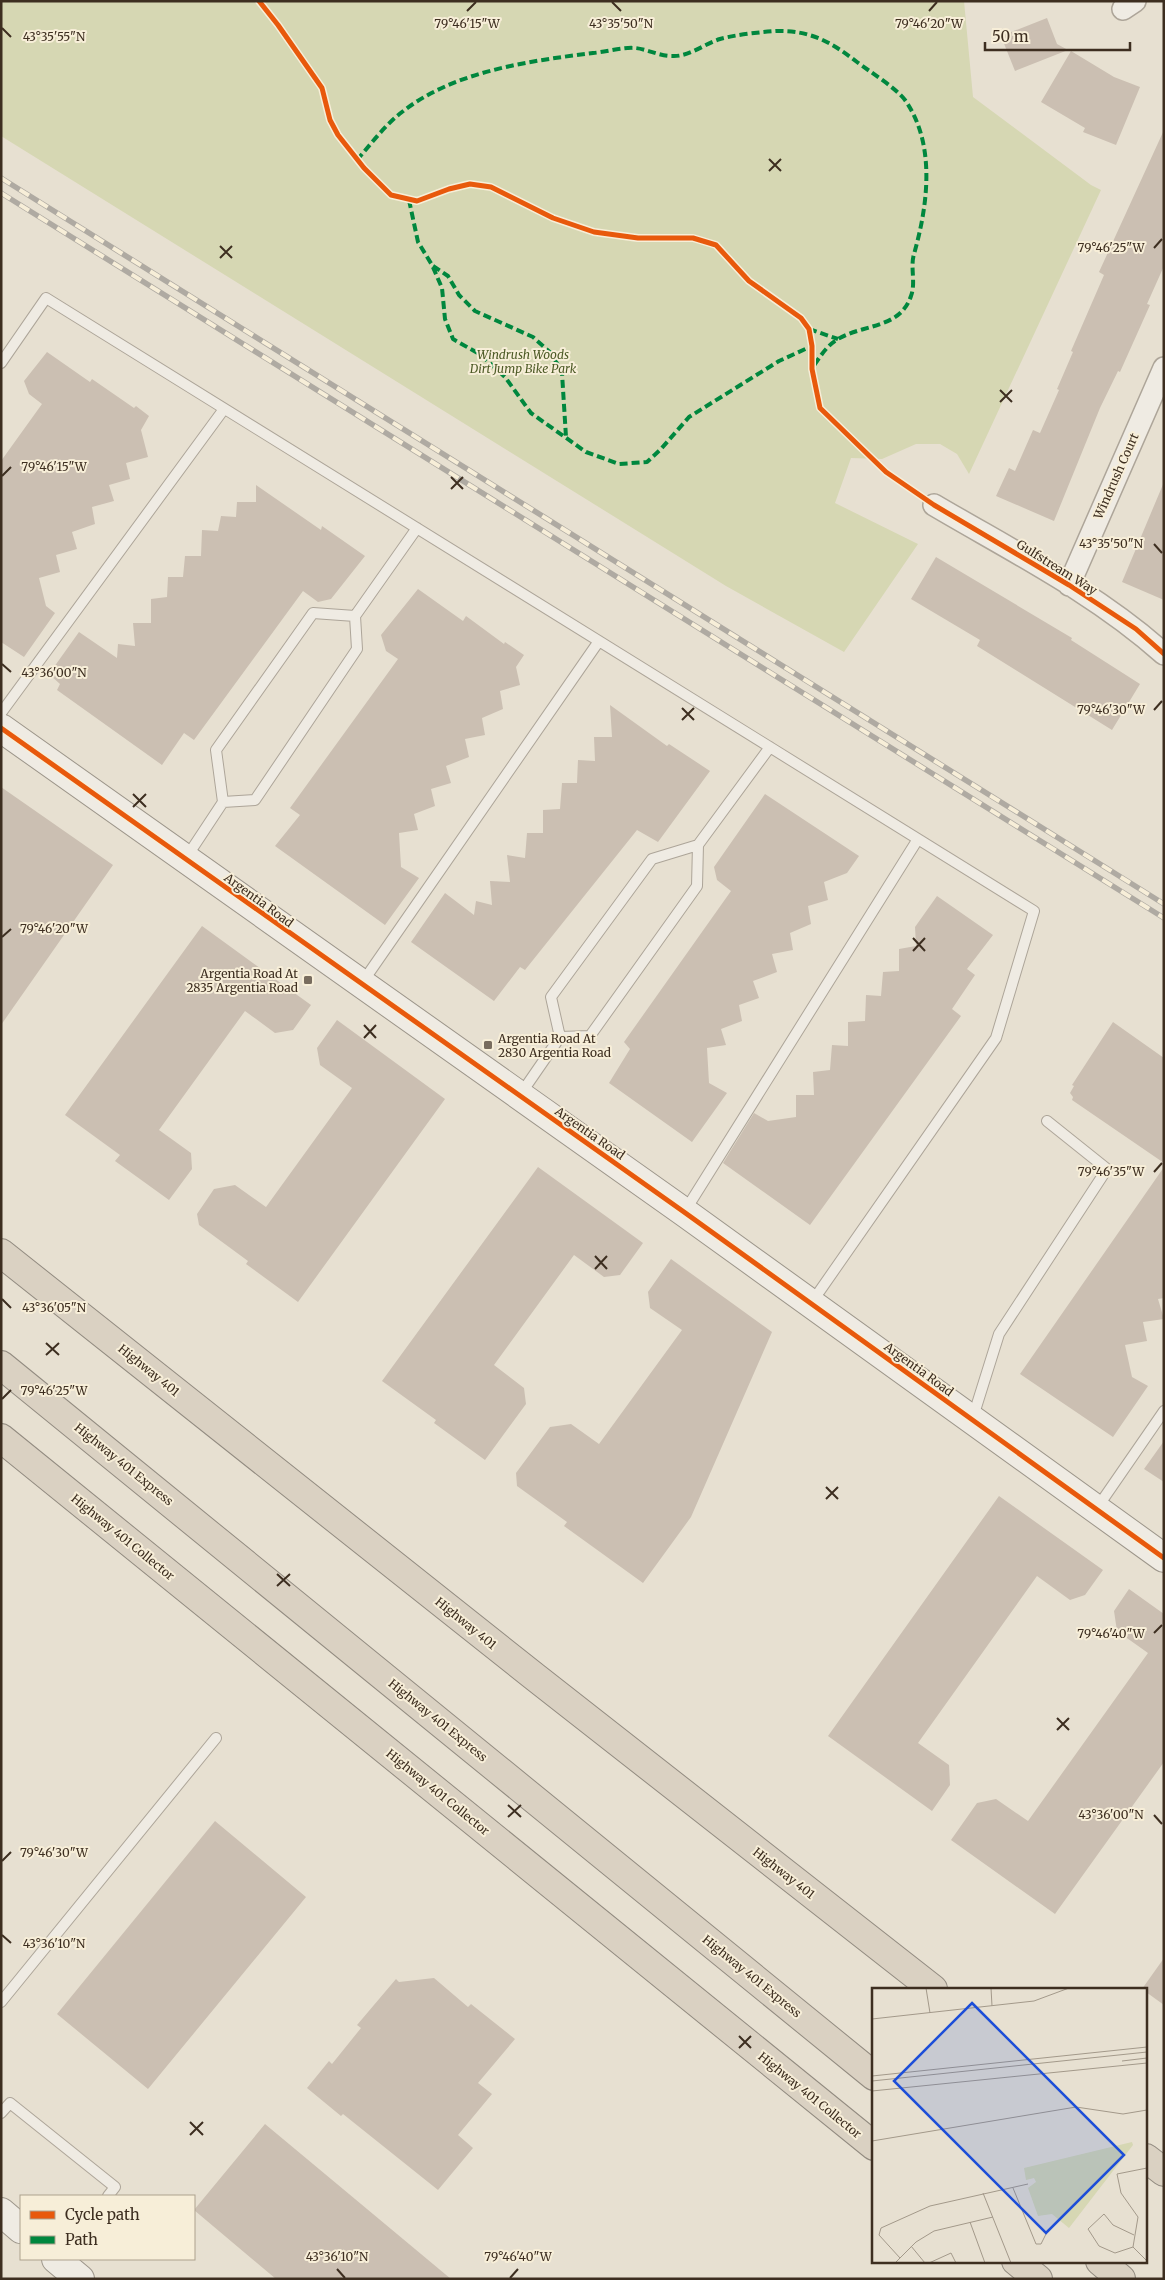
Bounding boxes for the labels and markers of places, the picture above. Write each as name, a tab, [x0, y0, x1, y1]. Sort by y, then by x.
place label: Argentia Road At 2835 Argentia Road	[186, 966, 298, 995]
marker: Argentia Road At 2835 Argentia Road	[302, 974, 314, 986]
place label: Argentia Road At 2830 Argentia Road	[497, 1031, 611, 1060]
marker: Argentia Road At 2830 Argentia Road	[482, 1039, 494, 1051]

